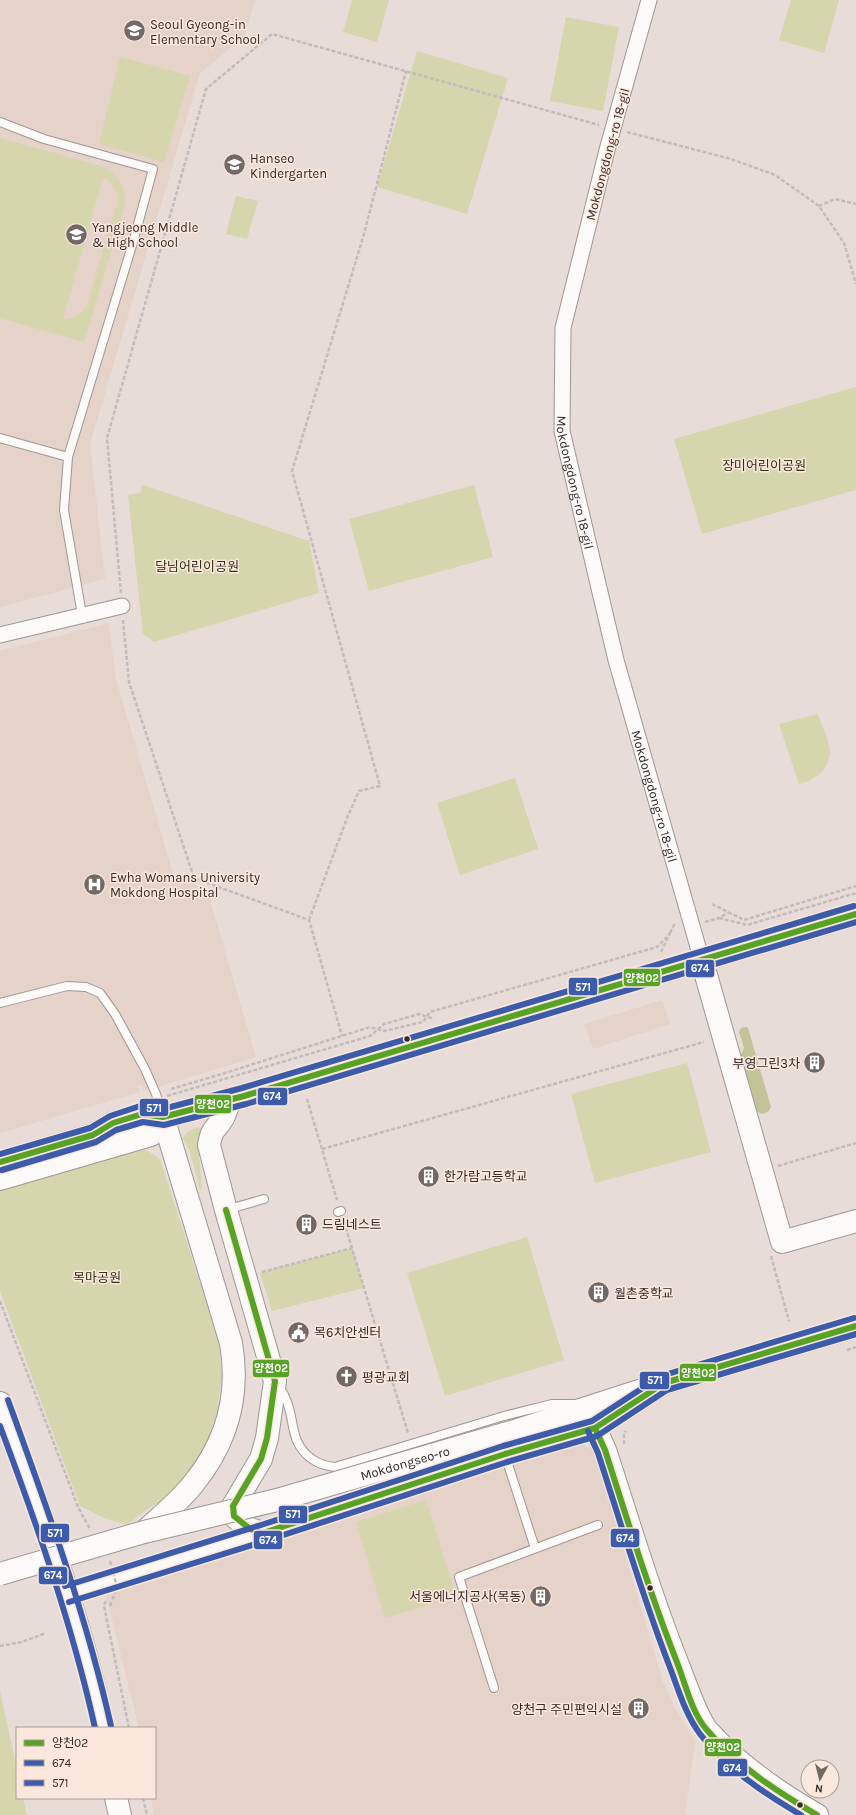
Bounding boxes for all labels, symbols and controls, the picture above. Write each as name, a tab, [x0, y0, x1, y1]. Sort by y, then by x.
place label: Seoul Gyeong-in Elementary School	[150, 17, 260, 47]
school or university icon: Seoul Gyeong-in Elementary School	[122, 18, 148, 44]
street label: Mokdongdong-ro 18-gil	[583, 86, 632, 222]
place label: Hanseo Kindergarten	[250, 151, 327, 181]
school or university icon: Hanseo Kindergarten	[221, 152, 247, 178]
place label: Yangjeong Middle & High School	[92, 220, 199, 250]
school or university icon: Yangjeong Middle & High School	[63, 221, 89, 247]
street label: Mokdongdong-ro 18-gil	[554, 415, 597, 551]
park label: 장미어린이공원	[722, 458, 806, 473]
park label: 달님어린이공원	[155, 559, 239, 574]
street label: Mokdongdong-ro 18-gil	[628, 729, 680, 864]
place label: Ewha Womans University Mokdong Hospital	[110, 870, 260, 900]
hospital icon: Ewha Womans University Mokdong Hospital	[82, 871, 108, 897]
line badge: 674	[685, 959, 715, 978]
text: 674	[691, 962, 710, 975]
line badge: 양천02	[623, 968, 661, 987]
text: 양천02	[625, 972, 659, 985]
line badge: 571	[568, 977, 598, 996]
text: 571	[575, 981, 591, 994]
unlabelled marker	[402, 1034, 412, 1044]
building icon: 부영그린3차	[802, 1050, 828, 1076]
place label: 부영그린3차	[733, 1056, 800, 1071]
line badge: 674	[257, 1087, 288, 1106]
text: 674	[263, 1090, 282, 1103]
line badge: 양천02	[194, 1094, 232, 1114]
line badge: 571	[139, 1098, 169, 1117]
text: 양천02	[196, 1098, 230, 1111]
text: 571	[146, 1102, 162, 1115]
building icon: 한가람고등학교	[415, 1163, 441, 1189]
place label: 한가람고등학교	[444, 1169, 528, 1184]
building icon: 드림네스트	[294, 1211, 320, 1237]
place label: 드림네스트	[322, 1217, 382, 1232]
park label: 목마공원	[73, 1270, 121, 1285]
building icon: 월촌중학교	[586, 1280, 612, 1306]
place label: 월촌중학교	[614, 1286, 674, 1301]
public building icon: 목6치안센터	[285, 1319, 311, 1345]
place label: 목6치안센터	[314, 1325, 381, 1340]
line badge: 양천02	[252, 1359, 290, 1378]
text: 양천02	[254, 1362, 288, 1375]
line badge: 양천02	[679, 1363, 717, 1382]
church icon: 평광교회	[334, 1364, 360, 1390]
text: 양천02	[681, 1367, 715, 1380]
place label: 평광교회	[362, 1370, 410, 1385]
line badge: 571	[639, 1371, 670, 1390]
text: 571	[647, 1374, 663, 1387]
street label: Mokdongseo-ro	[359, 1443, 452, 1483]
line badge: 571	[278, 1505, 308, 1524]
text: 571	[285, 1508, 301, 1521]
line badge: 571	[40, 1523, 70, 1543]
text: 571	[47, 1527, 63, 1540]
line badge: 674	[610, 1528, 640, 1548]
line badge: 674	[253, 1530, 283, 1550]
text: 674	[616, 1532, 635, 1545]
text: 674	[259, 1534, 278, 1547]
line badge: 674	[38, 1566, 68, 1585]
text: 674	[44, 1569, 63, 1582]
building icon: 서울에너지공사(목동)	[528, 1583, 554, 1609]
unlabelled marker	[645, 1583, 655, 1593]
place label: 서울에너지공사(목동)	[409, 1589, 526, 1604]
building icon: 양천구 주민편익시설	[625, 1696, 651, 1722]
place label: 양천구 주민편익시설	[511, 1702, 622, 1717]
legend	[16, 1727, 156, 1799]
text: 양천02	[52, 1736, 88, 1750]
line badge: 양천02	[704, 1738, 742, 1757]
text: 양천02	[706, 1741, 740, 1754]
text: 674	[52, 1756, 72, 1770]
line badge: 674	[717, 1758, 748, 1777]
north arrow	[800, 1759, 840, 1799]
text: 674	[723, 1762, 742, 1775]
text: 571	[52, 1776, 68, 1790]
text: N	[814, 1781, 824, 1795]
unlabelled marker	[795, 1800, 805, 1810]

